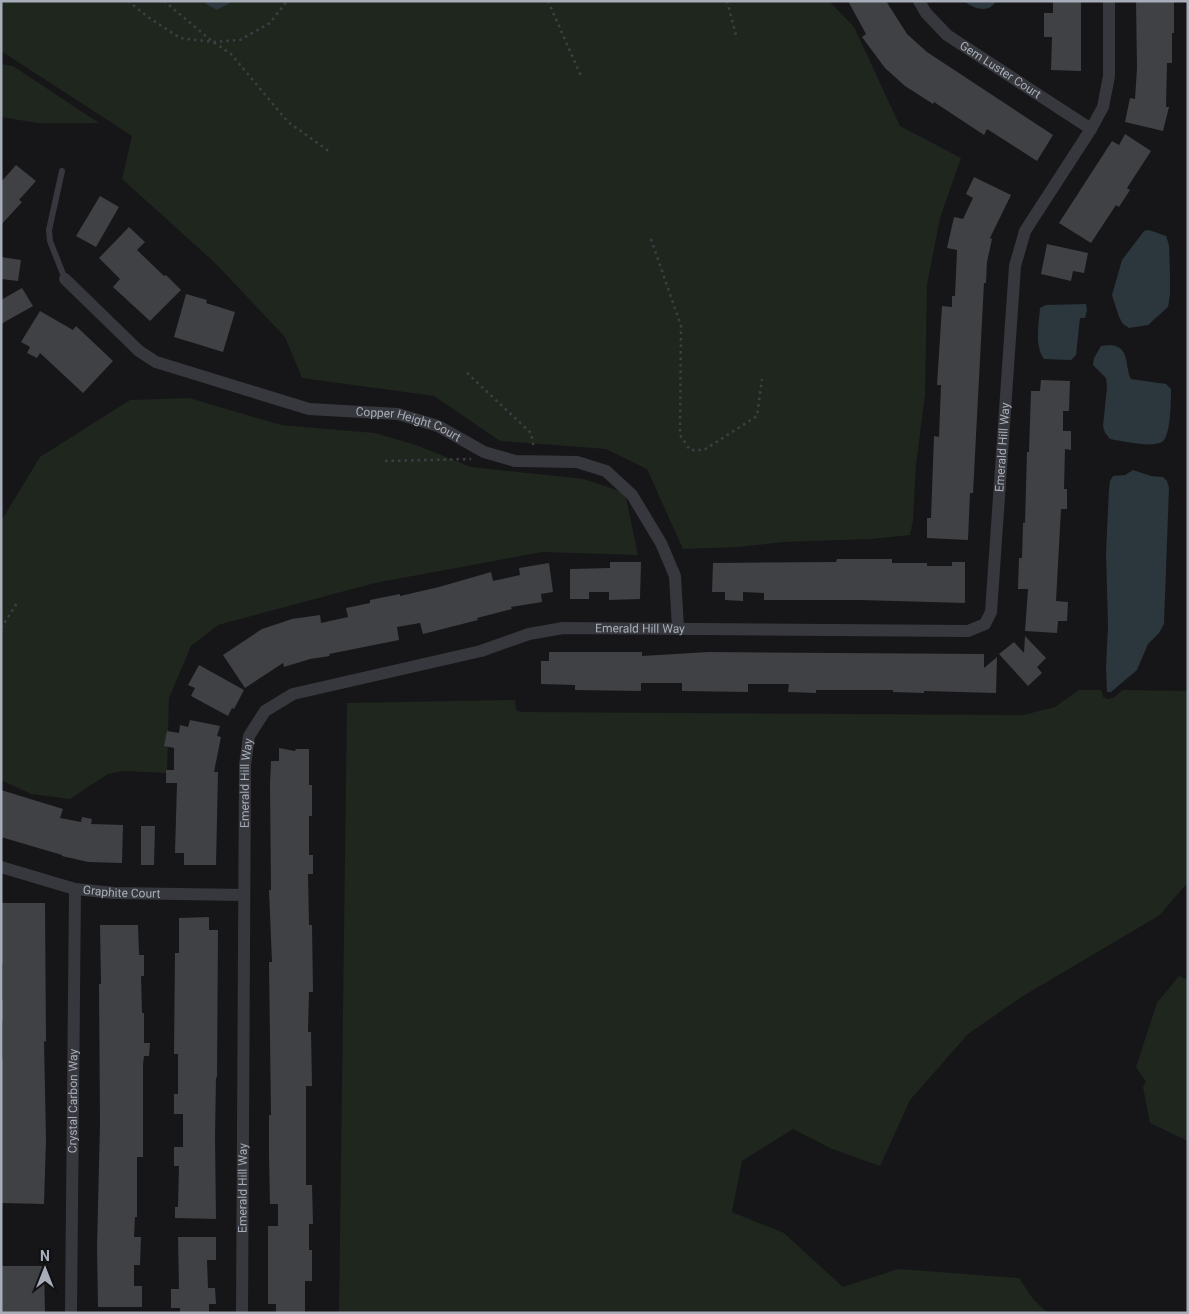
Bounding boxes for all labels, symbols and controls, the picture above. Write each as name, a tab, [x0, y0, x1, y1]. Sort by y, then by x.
street label: Gem Luster Court	[957, 38, 1044, 101]
street label: Emerald Hill Way	[992, 402, 1013, 492]
street label: Copper Height Court	[355, 405, 463, 445]
street label: Emerald Hill Way	[595, 621, 685, 636]
street label: Emerald Hill Way	[238, 737, 256, 828]
street label: Graphite Court	[82, 883, 161, 901]
street label: Crystal Carbon Way	[66, 1048, 80, 1153]
street label: Emerald Hill Way	[235, 1143, 250, 1233]
north arrow	[20, 1244, 70, 1294]
text: N	[40, 1248, 50, 1264]

